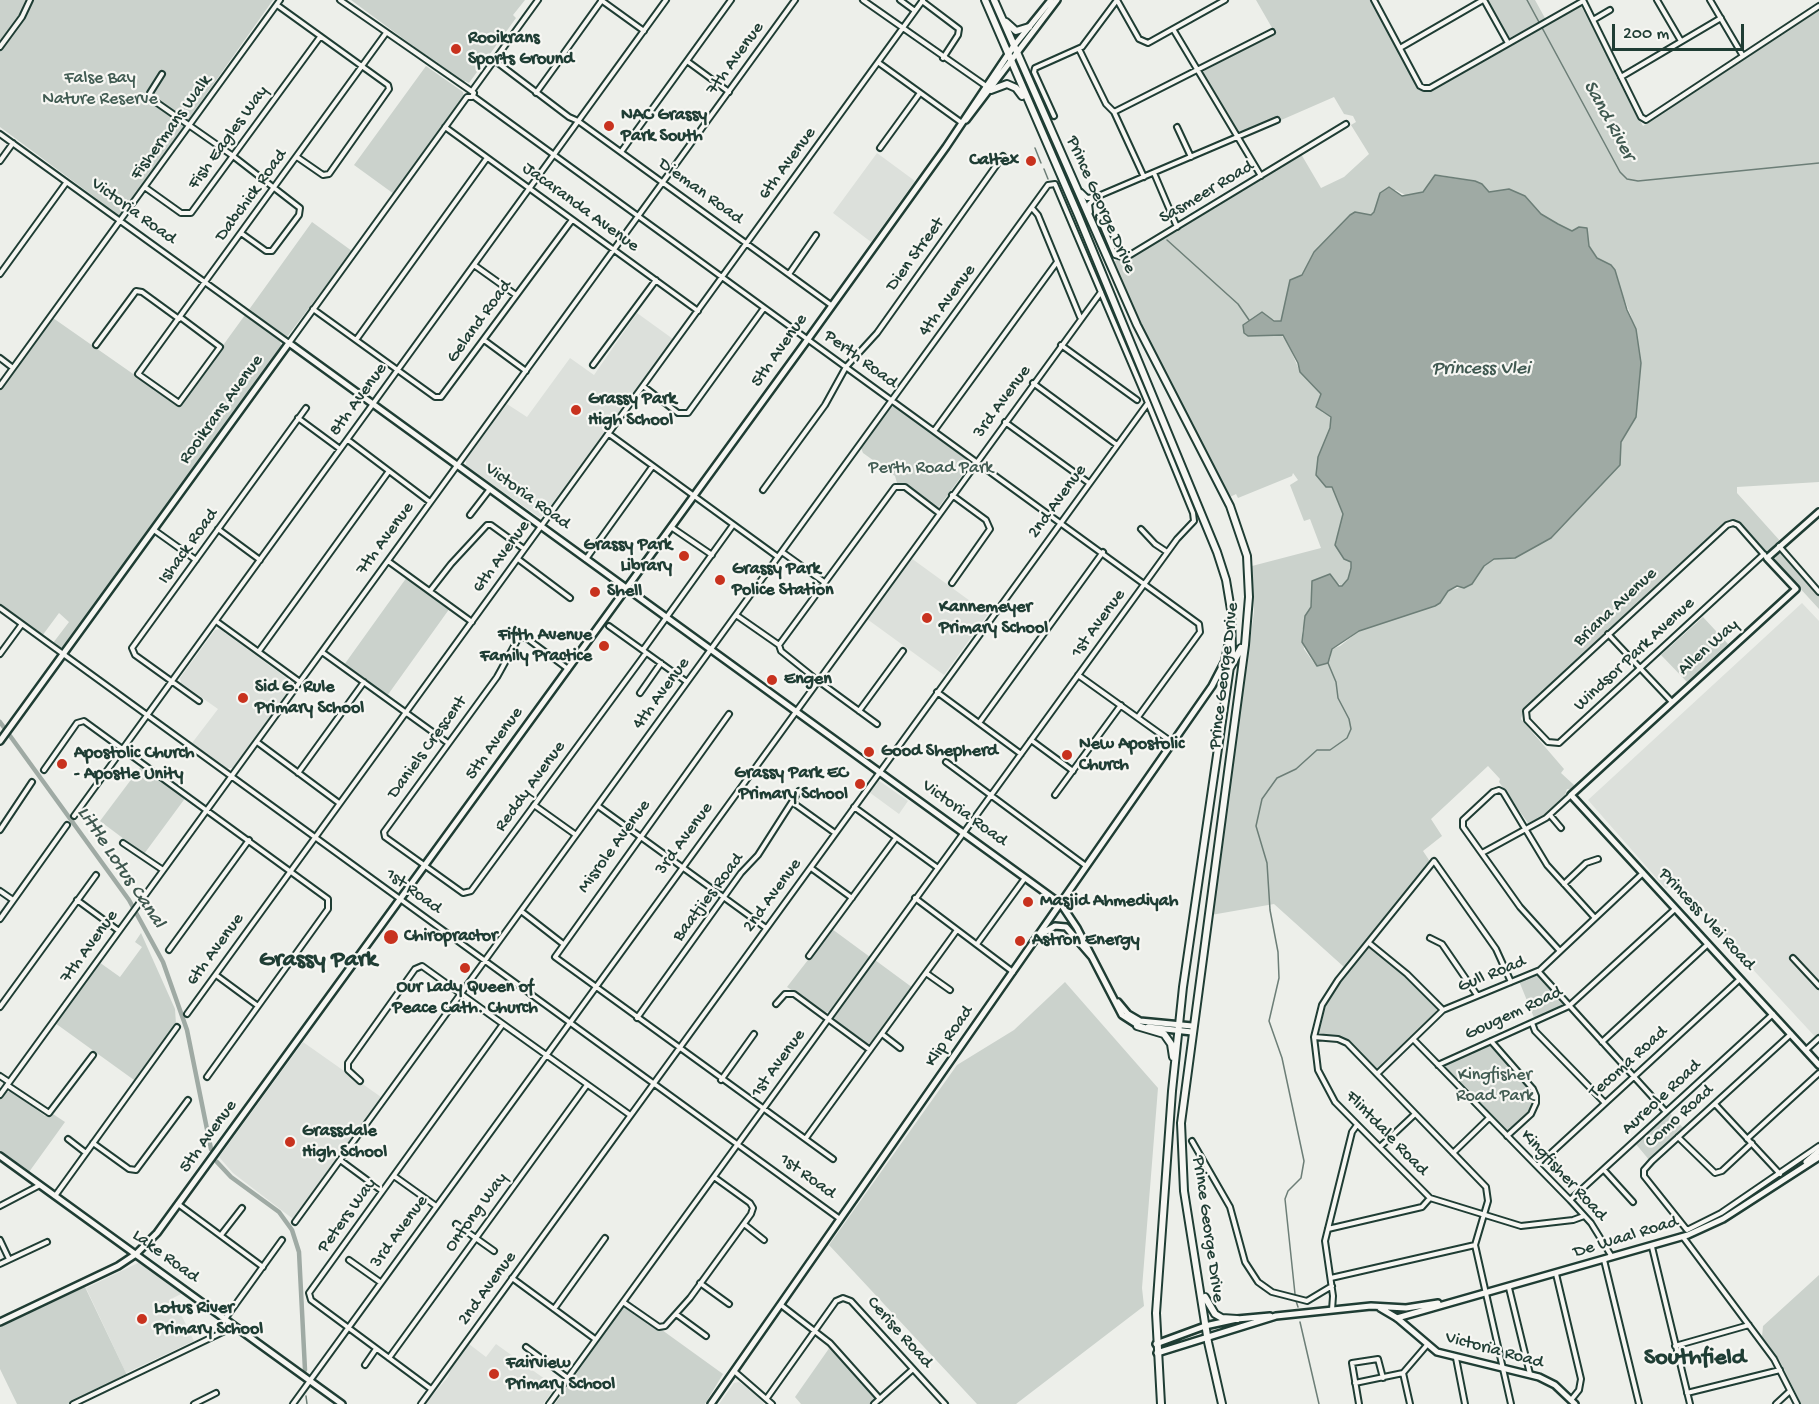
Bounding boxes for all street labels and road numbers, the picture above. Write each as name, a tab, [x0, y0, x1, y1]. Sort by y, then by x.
street label: 7th Avenue	[702, 18, 770, 100]
street label: Fishermans Walk	[127, 71, 217, 185]
street label: Fish Eagles Way	[184, 82, 274, 194]
street label: 6th Avenue	[754, 123, 822, 205]
street label: Prince George Drive	[1060, 133, 1140, 277]
street label: Dabchick Road	[211, 146, 293, 246]
street label: Dieman Road	[653, 154, 747, 230]
street label: Sasmeer Road	[1156, 156, 1258, 230]
street label: Jacaranda Avenue	[517, 158, 643, 258]
street label: Victoria Road	[86, 174, 180, 250]
street label: Dien Street	[882, 214, 950, 296]
street label: 4th Avenue	[915, 261, 981, 341]
street label: Geland Road	[443, 276, 517, 368]
street label: 5th Avenue	[747, 310, 813, 392]
street label: Perth Road	[819, 326, 901, 394]
street label: Rooikrans Avenue	[175, 351, 269, 469]
street label: 8th Avenue	[325, 359, 393, 441]
street label: 3rd Avenue	[969, 361, 1037, 443]
street label: Victoria Road	[480, 459, 574, 535]
street label: 2nd Avenue	[1024, 461, 1092, 543]
street label: 7th Avenue	[352, 498, 420, 580]
street label: Ishack Road	[154, 505, 224, 589]
street label: 6th Avenue	[468, 516, 536, 598]
street label: Briana Avenue	[1570, 564, 1662, 652]
street label: 1st Avenue	[1067, 585, 1131, 663]
street label: Windsor Park Avenue	[1570, 593, 1700, 717]
street label: Prince George Drive	[1205, 601, 1245, 751]
street label: Allen Way	[1674, 615, 1744, 681]
street label: 4th Avenue	[629, 654, 695, 734]
street label: Daniels Crescent	[384, 692, 472, 804]
street label: 5th Avenue	[461, 703, 529, 785]
street label: Reddy Avenue	[491, 737, 571, 837]
street label: Victoria Road	[917, 776, 1011, 852]
street label: Misrole Avenue	[574, 796, 656, 898]
street label: 3rd Avenue	[651, 798, 719, 880]
street label: Baatjies Road	[669, 850, 749, 946]
street label: 2nd Avenue	[739, 855, 807, 937]
street label: 1st Road	[380, 864, 446, 920]
street label: Princess Vlei Road	[1653, 864, 1759, 976]
street label: 7th Avenue	[56, 906, 124, 988]
street label: 6th Avenue	[182, 909, 250, 991]
street label: Gull Road	[1455, 952, 1529, 998]
street label: Gougem Road	[1462, 982, 1566, 1046]
street label: Klip Road	[921, 1002, 979, 1072]
street label: Tecoma Road	[1585, 1022, 1673, 1104]
street label: 1st Avenue	[747, 1025, 811, 1103]
street label: Aureole Road	[1618, 1056, 1706, 1140]
street label: Como Road	[1641, 1081, 1719, 1153]
street label: Flintdale Road	[1340, 1087, 1432, 1181]
street label: 5th Avenue	[175, 1096, 243, 1178]
street label: Kingfisher Road	[1515, 1126, 1611, 1226]
street label: 1st Road	[774, 1149, 840, 1205]
street label: Prince George Drive	[1186, 1154, 1228, 1304]
street label: Ontong Way	[441, 1169, 513, 1257]
street label: Peters Way	[314, 1174, 382, 1258]
street label: 3rd Avenue	[366, 1191, 434, 1273]
street label: De Waal Road	[1571, 1212, 1681, 1264]
street label: Lake Road	[127, 1225, 203, 1289]
street label: 2nd Avenue	[454, 1248, 522, 1330]
street label: Cerise Road	[861, 1293, 937, 1373]
street label: Victoria Road	[1443, 1328, 1545, 1374]

